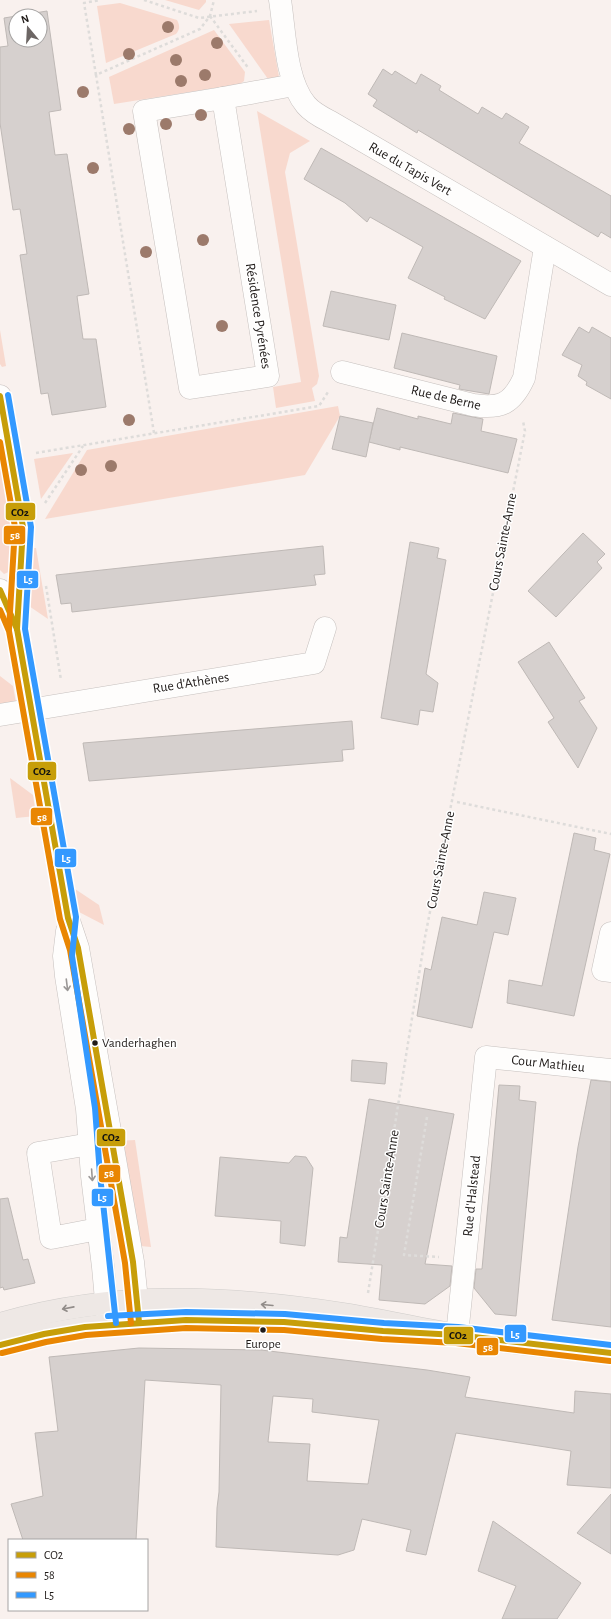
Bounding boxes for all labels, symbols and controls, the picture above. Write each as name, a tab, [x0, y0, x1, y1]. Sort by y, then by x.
north arrow	[8, 8, 48, 48]
text: N	[20, 13, 30, 25]
street label: Rue du Tapis Vert	[366, 140, 454, 199]
street label: Résidence Pyrénées	[243, 262, 273, 370]
street label: Rue de Berne	[410, 383, 482, 413]
street label: Cours Sainte-Anne	[487, 492, 519, 592]
line badge: CO2	[5, 502, 36, 521]
text: CO2	[11, 507, 29, 518]
line badge: 58	[3, 525, 26, 545]
text: 58	[10, 530, 20, 541]
line badge: L5	[16, 570, 39, 589]
text: L5	[23, 574, 33, 585]
street label: Rue d'Athènes	[152, 670, 230, 696]
line badge: CO2	[27, 761, 57, 781]
text: CO2	[33, 766, 51, 777]
line badge: 58	[30, 807, 53, 826]
street label: Cours Sainte-Anne	[425, 810, 457, 910]
text: 58	[37, 812, 47, 823]
line badge: L5	[54, 848, 77, 868]
text: L5	[61, 853, 71, 864]
one-way arrow	[63, 978, 71, 991]
place label: Vanderhaghen	[102, 1037, 177, 1050]
marker: Vanderhaghen	[90, 1038, 100, 1048]
street label: Cour Mathieu	[511, 1053, 585, 1075]
line badge: CO2	[96, 1128, 126, 1147]
street label: Cours Sainte-Anne	[372, 1129, 402, 1229]
text: CO2	[102, 1132, 120, 1143]
street label: Rue d'Halstead	[461, 1155, 483, 1237]
line badge: 58	[98, 1164, 121, 1183]
one-way arrow	[88, 1168, 95, 1181]
text: 58	[104, 1168, 114, 1179]
line badge: L5	[91, 1188, 114, 1207]
text: L5	[97, 1192, 107, 1203]
one-way arrow	[261, 1302, 274, 1309]
one-way arrow	[62, 1305, 75, 1313]
line badge: L5	[504, 1324, 527, 1343]
marker: Europe	[258, 1325, 268, 1335]
line badge: CO2	[443, 1326, 474, 1345]
text: L5	[510, 1329, 520, 1340]
text: CO2	[449, 1330, 467, 1341]
line badge: 58	[476, 1337, 499, 1356]
place label: Europe	[245, 1338, 281, 1351]
text: 58	[483, 1342, 493, 1353]
legend	[8, 1539, 148, 1611]
text: CO2	[44, 1549, 64, 1561]
text: 58	[44, 1569, 55, 1581]
text: L5	[44, 1589, 54, 1601]

